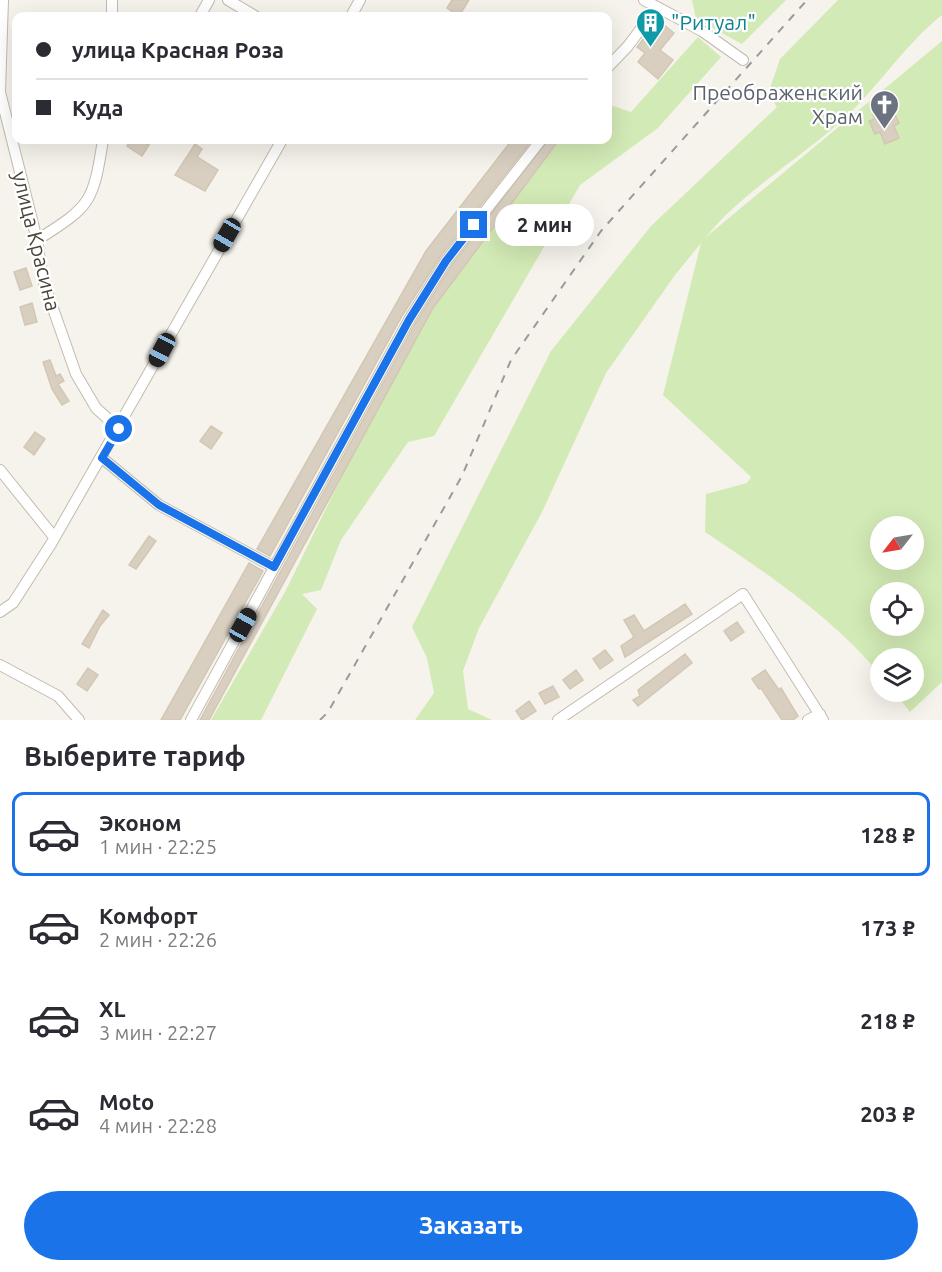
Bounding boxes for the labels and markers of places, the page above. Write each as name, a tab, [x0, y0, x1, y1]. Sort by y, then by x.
building icon: "Ритуал"	[634, 6, 666, 48]
place label: "Ритуал"	[671, 10, 756, 34]
place label: Преображенский Храм	[692, 80, 863, 128]
church icon: Преображенский Храм	[868, 88, 900, 130]

